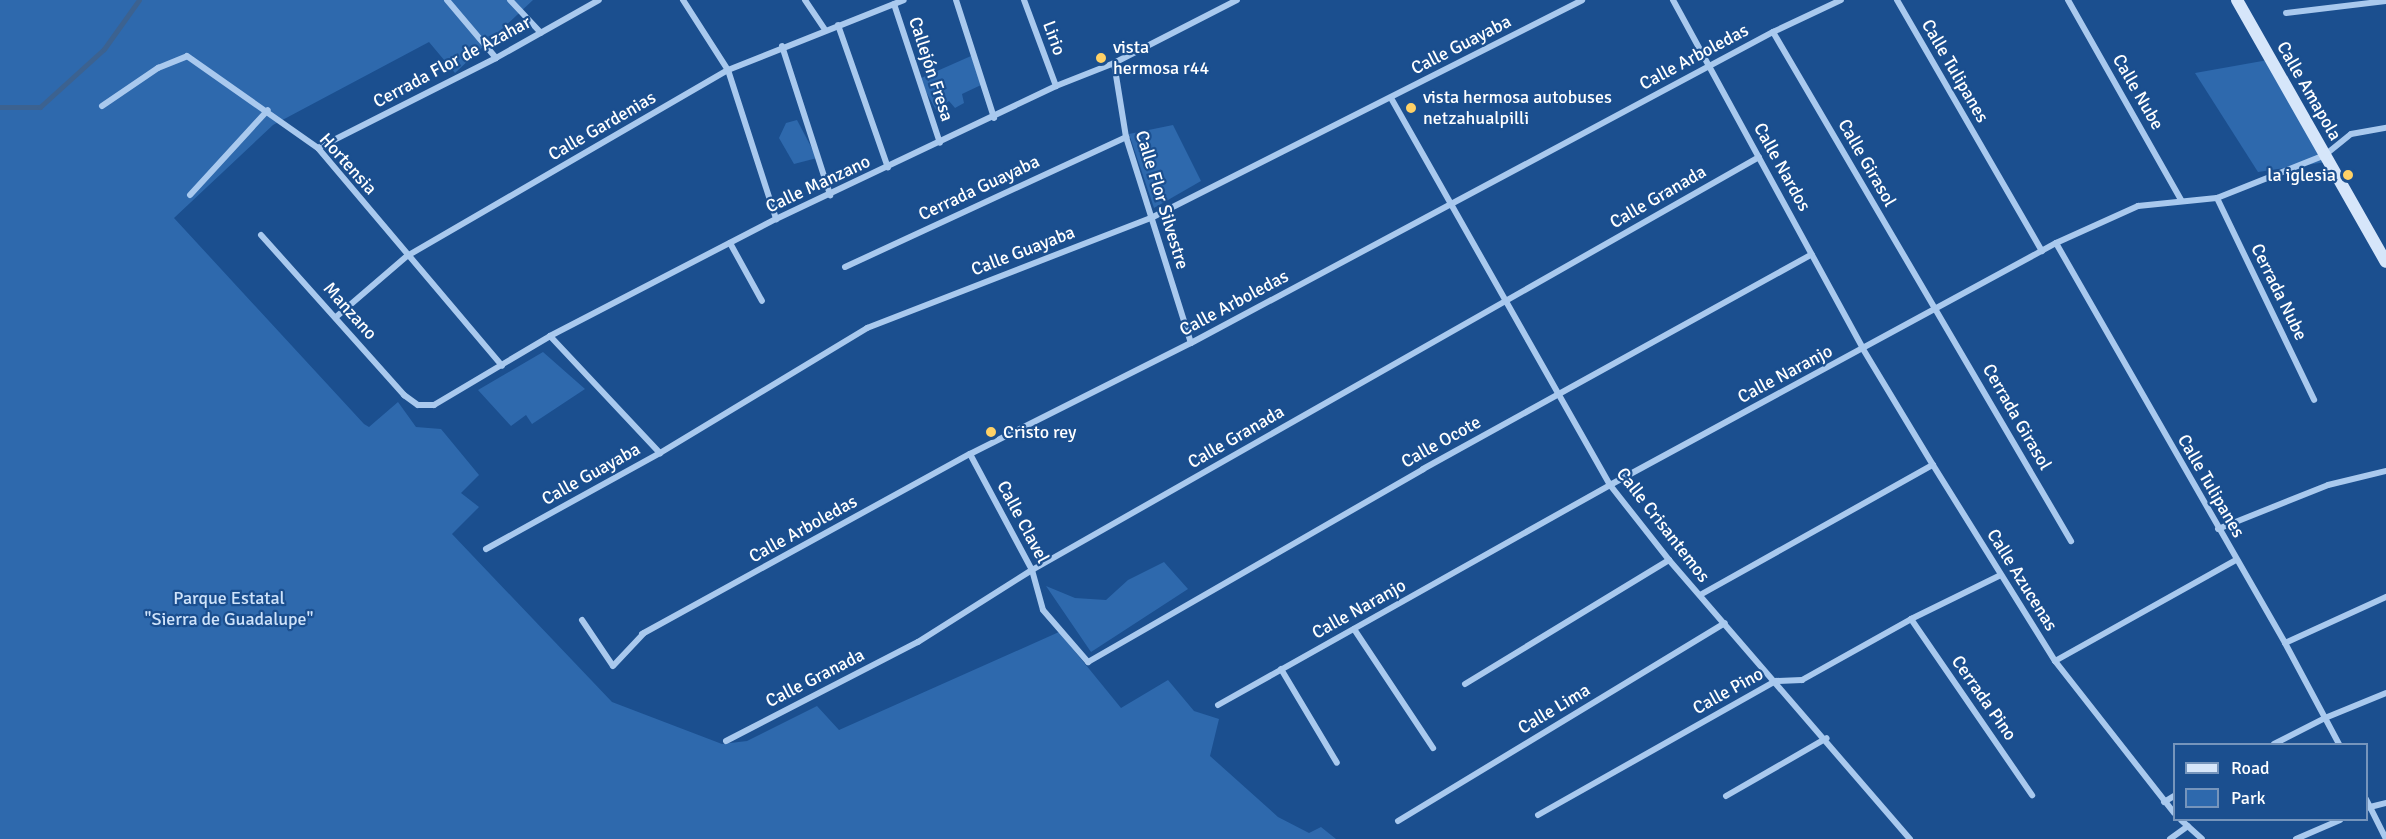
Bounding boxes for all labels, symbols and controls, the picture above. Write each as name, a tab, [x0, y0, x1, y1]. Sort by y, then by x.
street label: Cerrada Flor de Azahar	[370, 11, 534, 113]
street label: Calle Guayaba	[1407, 11, 1515, 79]
street label: Callejón Fresa	[904, 14, 958, 124]
street label: Calle Tulipanes	[1917, 16, 1993, 126]
street label: Lirio	[1038, 18, 1070, 58]
street label: Calle Arboledas	[1636, 19, 1752, 95]
place label: vista hermosa r44	[1113, 37, 1209, 80]
street label: Calle Amapola	[2272, 38, 2346, 144]
street label: Calle Nube	[2108, 50, 2168, 134]
marker: vista hermosa r44	[1094, 51, 1108, 65]
street label: Calle Gardenias	[544, 87, 660, 165]
place label: vista hermosa autobuses netzahualpilli	[1423, 87, 1612, 130]
marker: vista hermosa autobuses netzahualpilli	[1404, 101, 1418, 115]
street label: Calle Girasol	[1833, 115, 1901, 211]
street label: Calle Nardos	[1749, 119, 1815, 215]
street label: Calle Flor Silvestre	[1131, 128, 1193, 272]
street label: Hortensia	[315, 129, 381, 199]
street label: Calle Manzano	[762, 150, 874, 218]
street label: Cerrada Guayaba	[915, 151, 1043, 225]
street label: Calle Granada	[1606, 161, 1710, 233]
place label: la iglesia	[2267, 164, 2336, 186]
marker: la iglesia	[2341, 168, 2355, 182]
street label: Calle Guayaba	[968, 221, 1078, 281]
street label: Cerrada Nube	[2246, 240, 2312, 344]
street label: Calle Arboledas	[1176, 265, 1292, 341]
street label: Manzano	[319, 278, 381, 344]
street label: Calle Naranjo	[1734, 340, 1836, 408]
street label: Cerrada Girasol	[1978, 360, 2056, 474]
street label: Calle Granada	[1184, 401, 1288, 473]
street label: Calle Ocote	[1397, 411, 1485, 473]
place label: Cristo rey	[1003, 421, 1077, 443]
marker: Cristo rey	[984, 425, 998, 439]
street label: Calle Tulipanes	[2173, 431, 2249, 541]
street label: Calle Guayaba	[538, 438, 644, 510]
street label: Calle Crisantemos	[1612, 463, 1714, 587]
street label: Calle Clavel	[992, 477, 1054, 567]
street label: Calle Arboledas	[745, 490, 861, 568]
street label: Calle Azucenas	[1982, 525, 2062, 635]
street label: Calle Naranjo	[1308, 574, 1410, 644]
park label: Parque Estatal "Sierra de Guadalupe"	[144, 588, 314, 630]
street label: Calle Granada	[762, 644, 868, 712]
street label: Cerrada Pino	[1947, 651, 2021, 745]
street label: Calle Pino	[1689, 663, 1767, 719]
street label: Calle Lima	[1514, 679, 1594, 739]
legend	[2173, 743, 2368, 821]
text: Road	[2231, 757, 2270, 779]
text: Park	[2231, 787, 2266, 809]

